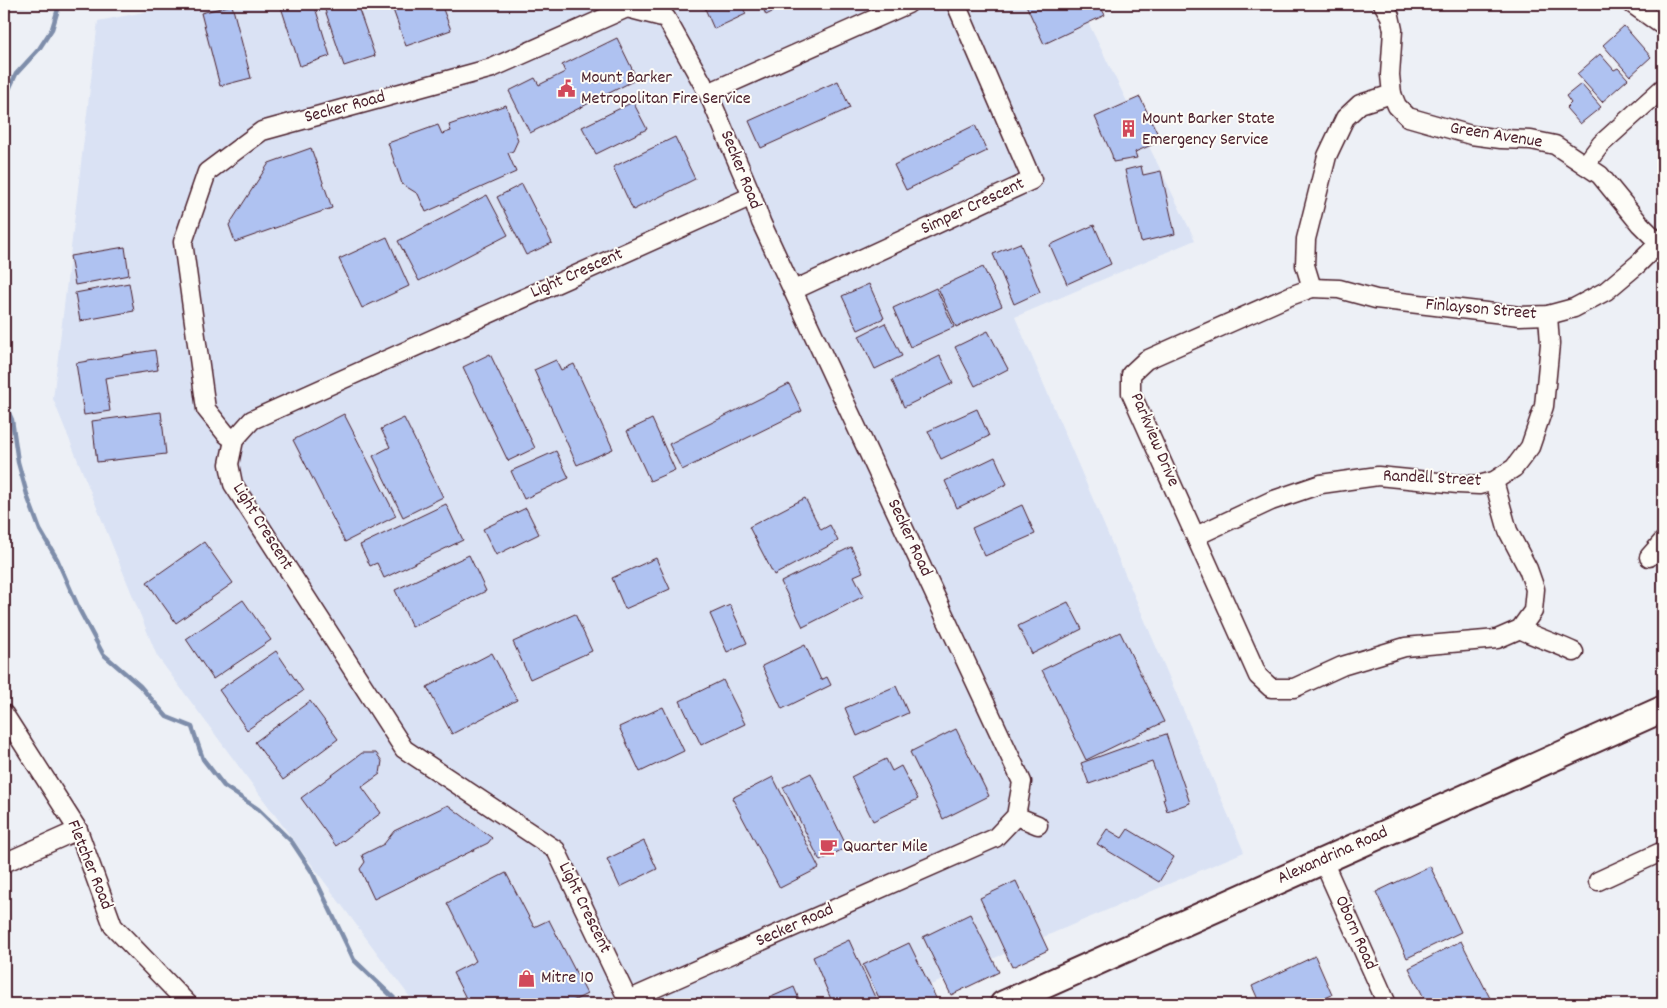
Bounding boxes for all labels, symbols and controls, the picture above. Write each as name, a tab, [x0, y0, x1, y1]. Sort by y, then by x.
place label: Mount Barker Metropolitan Fire Service	[581, 66, 751, 112]
public building icon: Mount Barker Metropolitan Fire Service	[557, 78, 577, 98]
street label: Secker Road	[302, 85, 388, 131]
place label: Mount Barker State Emergency Service	[1142, 107, 1275, 153]
street label: Green Avenue	[1448, 116, 1544, 156]
building icon: Mount Barker State Emergency Service	[1118, 119, 1138, 139]
street label: Secker Road	[713, 127, 767, 213]
street label: Simper Crescent	[917, 172, 1029, 242]
street label: Light Crescent	[527, 242, 628, 305]
street label: Finlayson Street	[1424, 293, 1538, 327]
street label: Parkview Drive	[1123, 389, 1185, 491]
street label: Randell Street	[1382, 464, 1482, 494]
street label: Light Crescent	[225, 479, 299, 576]
street label: Secker Road	[880, 495, 938, 581]
street label: Fletcher Road	[60, 816, 118, 914]
street label: Alexandrina Road	[1274, 820, 1392, 892]
place label: Quarter Mile	[843, 835, 928, 860]
cafe icon: Quarter Mile	[819, 837, 839, 857]
street label: Light Crescent	[551, 858, 617, 958]
street label: Oborn Road	[1328, 892, 1382, 974]
street label: Secker Road	[752, 898, 838, 954]
place label: Mitre 10	[541, 966, 594, 991]
shop icon: Mitre 10	[517, 968, 537, 988]

